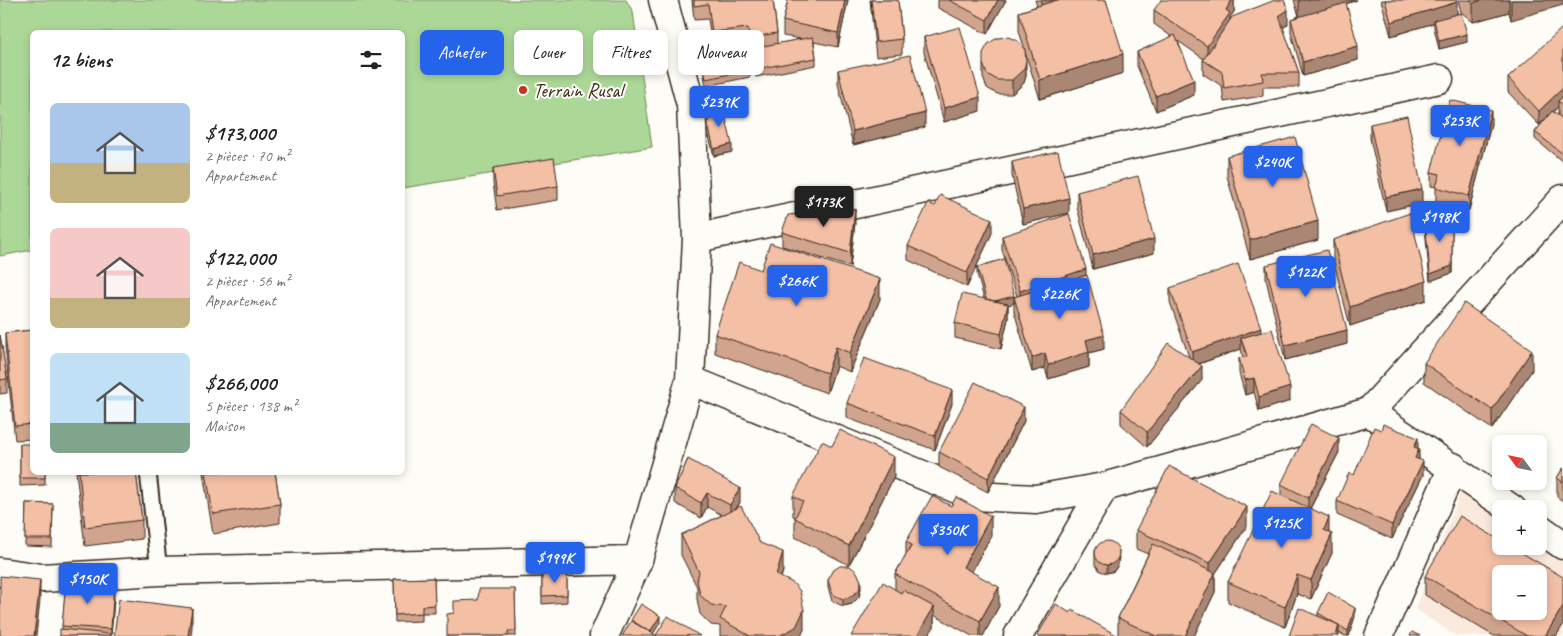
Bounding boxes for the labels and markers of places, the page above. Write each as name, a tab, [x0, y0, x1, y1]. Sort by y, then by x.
place label: Terrain Rusal	[533, 78, 626, 103]
marker: Terrain Rusal	[517, 84, 529, 96]
pin: $239K	[684, 86, 754, 128]
pin: $253K	[1425, 104, 1495, 147]
pin: $240K	[1238, 146, 1308, 188]
pin: $173K	[789, 186, 859, 228]
pin: $198K	[1405, 200, 1475, 243]
pin: $122K	[1271, 256, 1341, 298]
pin: $266K	[762, 264, 832, 307]
pin: $226K	[1025, 278, 1095, 320]
pin: $125K	[1247, 506, 1317, 549]
pin: $350K	[913, 514, 983, 556]
pin: $199K	[520, 542, 590, 584]
pin: $150K	[53, 562, 123, 605]

